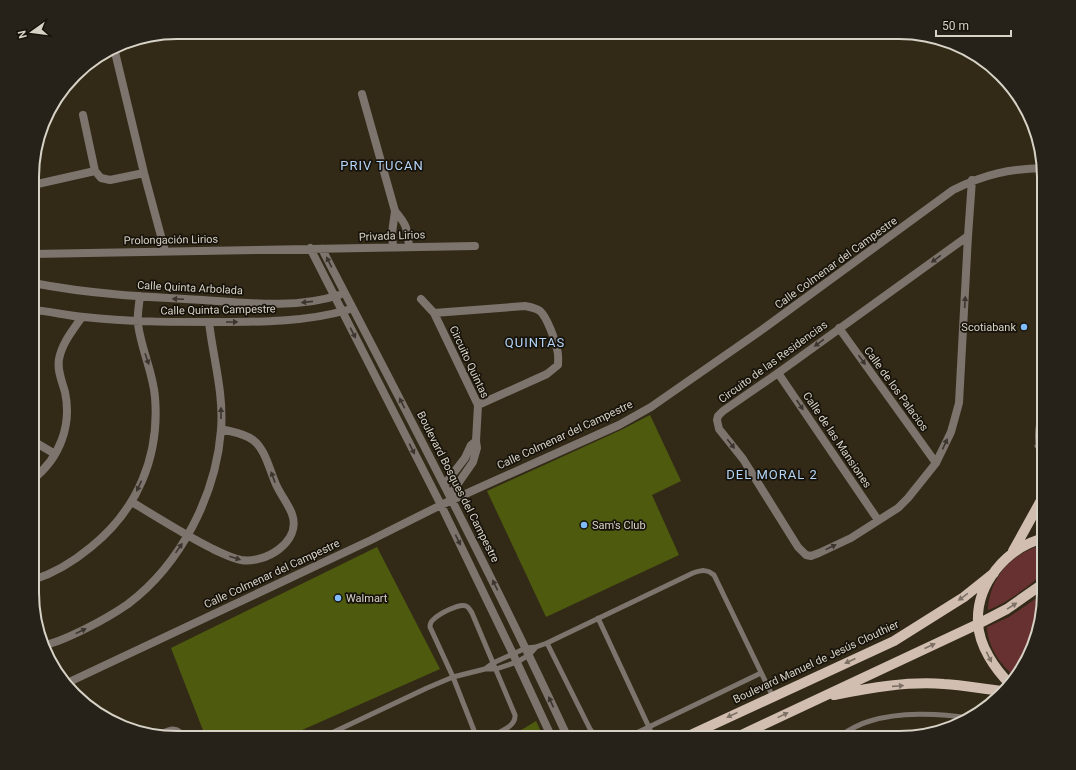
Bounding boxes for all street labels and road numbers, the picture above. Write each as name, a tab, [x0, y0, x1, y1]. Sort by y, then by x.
street label: Calle Colmenar del Campestre	[772, 214, 900, 312]
street label: Privada Lirios	[359, 228, 426, 244]
street label: Prolongación Lirios	[124, 233, 219, 247]
street label: Calle Quinta Arbolada	[137, 279, 243, 297]
street label: Calle Quinta Campestre	[160, 302, 276, 318]
street label: Circuito de las Residencias	[716, 318, 830, 406]
street label: Circuito Quintas	[447, 324, 492, 400]
street label: Calle de los Palacios	[861, 344, 931, 434]
street label: Calle de las Mansiones	[800, 390, 874, 491]
street label: Calle Colmenar del Campestre	[495, 398, 635, 472]
street label: Boulevard Bosques del Campestre	[414, 409, 502, 565]
street label: Calle Colmenar del Campestre	[202, 537, 342, 611]
street label: Boulevard Manuel de Jesús Clouthier	[731, 618, 901, 706]

